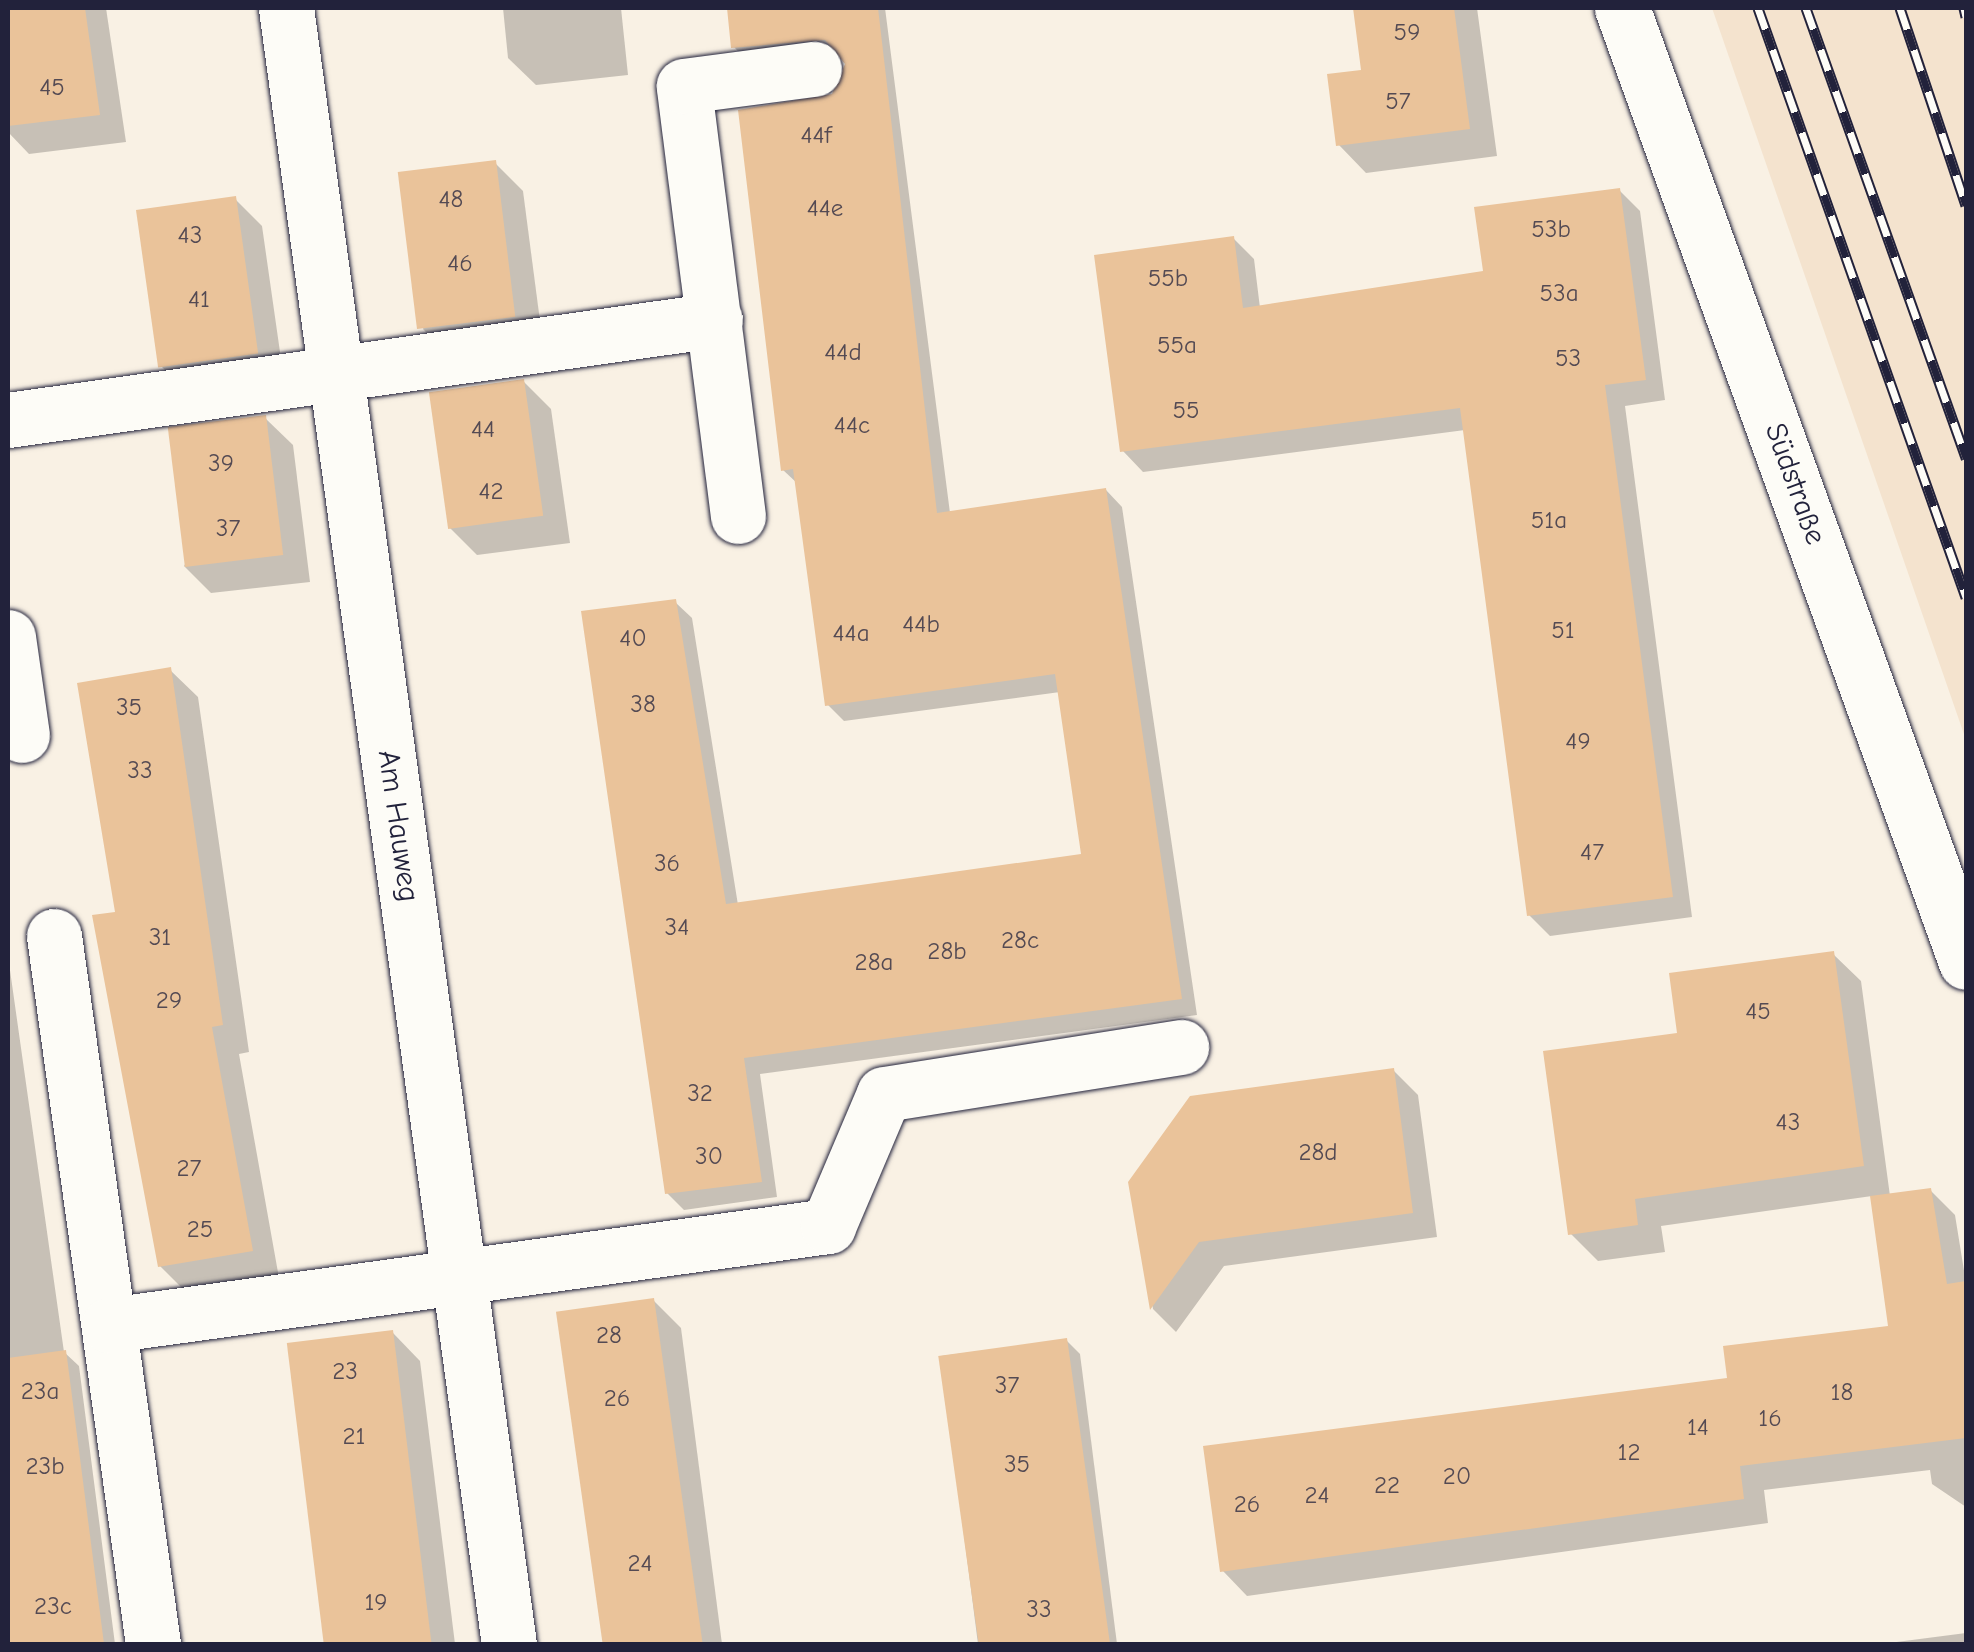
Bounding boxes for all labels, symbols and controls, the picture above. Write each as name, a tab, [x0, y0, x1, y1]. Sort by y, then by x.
house number: 59	[1394, 17, 1420, 47]
house number: 45	[39, 72, 65, 102]
house number: 57	[1385, 86, 1411, 116]
house number: 44f	[800, 120, 832, 150]
house number: 48	[439, 184, 463, 214]
house number: 44e	[807, 193, 843, 223]
house number: 53b	[1531, 214, 1571, 244]
house number: 43	[178, 220, 202, 250]
house number: 46	[447, 248, 473, 278]
house number: 55b	[1148, 263, 1188, 293]
house number: 53a	[1539, 278, 1579, 308]
house number: 41	[188, 284, 210, 314]
house number: 55a	[1157, 330, 1197, 360]
house number: 44d	[824, 337, 862, 367]
house number: 53	[1555, 343, 1581, 373]
house number: 55	[1172, 395, 1200, 425]
house number: 44c	[834, 410, 870, 440]
house number: 44	[471, 414, 495, 444]
street label: Südstraße	[1756, 418, 1834, 550]
house number: 39	[208, 448, 234, 478]
house number: 42	[478, 476, 504, 506]
house number: 51a	[1531, 505, 1567, 535]
house number: 37	[216, 513, 240, 543]
house number: 44b	[902, 609, 940, 639]
house number: 51	[1551, 615, 1575, 645]
house number: 44a	[832, 618, 870, 648]
house number: 40	[619, 623, 647, 653]
house number: 38	[630, 689, 656, 719]
house number: 35	[116, 692, 142, 722]
house number: 49	[1565, 726, 1591, 756]
street label: Am Hauweg	[370, 748, 426, 904]
house number: 33	[127, 755, 153, 785]
house number: 47	[1580, 837, 1604, 867]
house number: 36	[654, 848, 680, 878]
house number: 34	[665, 912, 689, 942]
house number: 31	[149, 922, 171, 952]
house number: 28c	[1001, 925, 1039, 955]
house number: 28b	[927, 936, 967, 966]
house number: 28a	[855, 947, 893, 977]
house number: 29	[156, 985, 182, 1015]
house number: 45	[1745, 996, 1771, 1026]
house number: 32	[687, 1078, 713, 1108]
house number: 43	[1776, 1107, 1800, 1137]
house number: 28d	[1298, 1137, 1338, 1167]
house number: 30	[695, 1141, 723, 1171]
house number: 27	[177, 1153, 201, 1183]
house number: 25	[187, 1214, 213, 1244]
house number: 28	[596, 1320, 622, 1350]
house number: 23	[332, 1356, 358, 1386]
house number: 37	[995, 1370, 1019, 1400]
house number: 23a	[21, 1376, 59, 1406]
house number: 18	[1831, 1377, 1853, 1407]
house number: 26	[604, 1383, 630, 1413]
house number: 16	[1758, 1403, 1782, 1433]
house number: 14	[1687, 1412, 1709, 1442]
house number: 21	[343, 1421, 365, 1451]
house number: 12	[1618, 1437, 1640, 1467]
house number: 35	[1004, 1449, 1030, 1479]
house number: 23b	[25, 1451, 65, 1481]
house number: 20	[1443, 1461, 1471, 1491]
house number: 22	[1374, 1470, 1400, 1500]
house number: 24	[1304, 1480, 1330, 1510]
house number: 26	[1234, 1489, 1260, 1519]
house number: 24	[627, 1548, 653, 1578]
house number: 19	[364, 1587, 388, 1617]
house number: 23c	[34, 1591, 72, 1621]
house number: 33	[1026, 1594, 1052, 1624]

